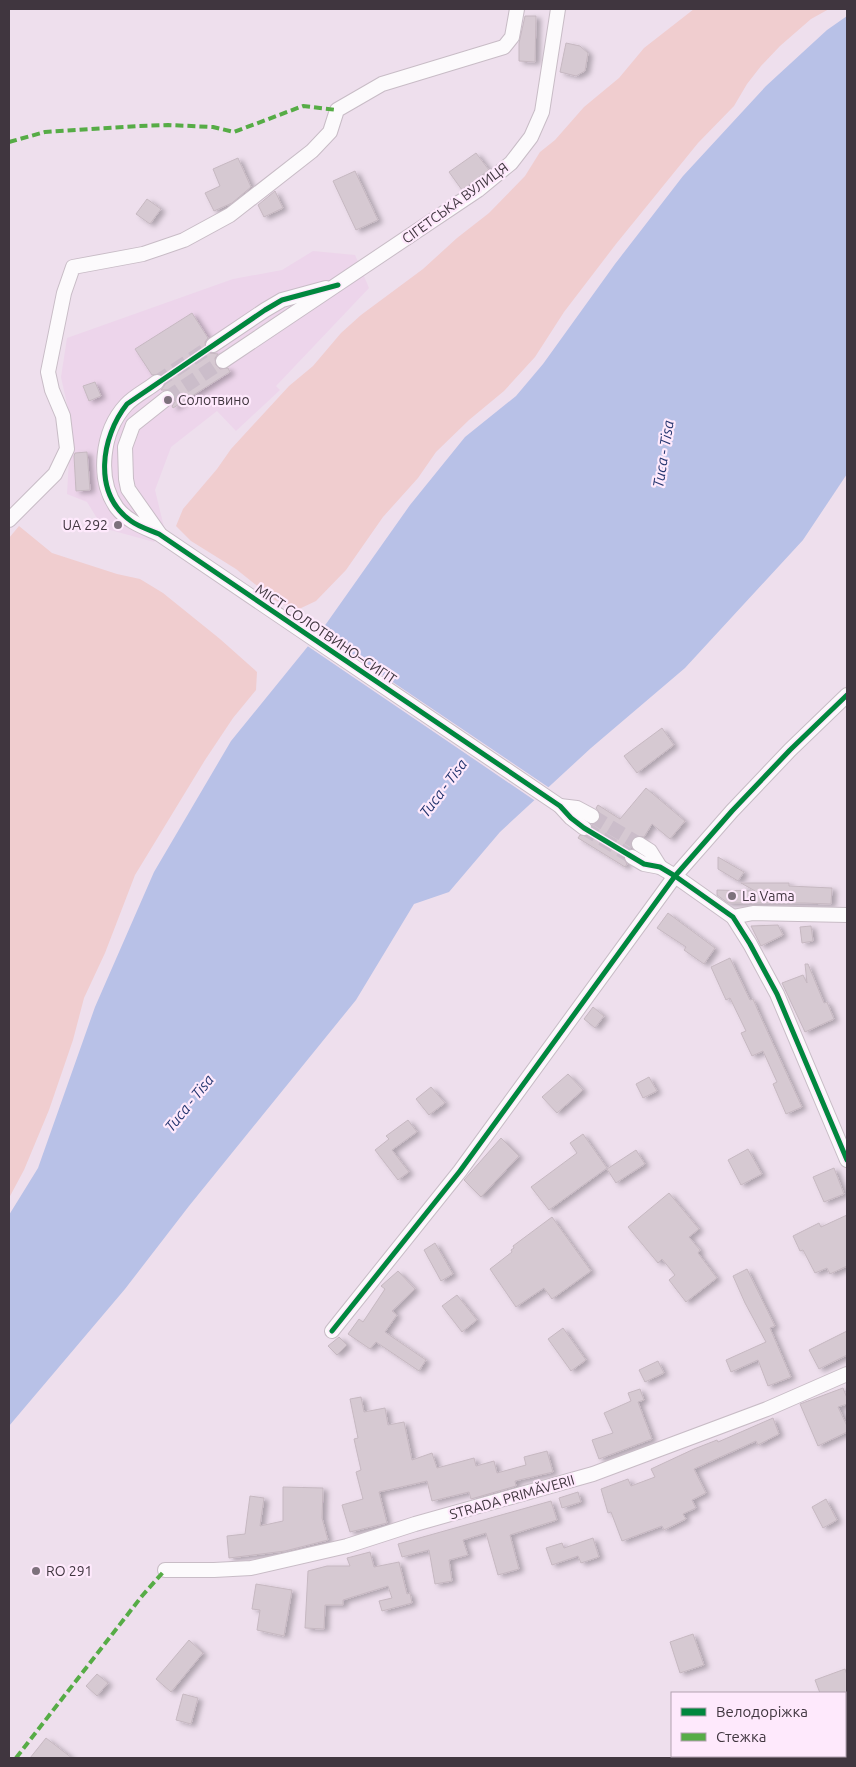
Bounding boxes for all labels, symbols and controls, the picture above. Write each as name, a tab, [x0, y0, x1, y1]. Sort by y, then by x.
street label: СІГЕТСЬКА ВУЛИЦЯ	[399, 159, 511, 247]
place label: Солотвино	[178, 392, 250, 408]
marker: Солотвино	[162, 394, 174, 406]
water label: Тиса - Tisa	[649, 419, 677, 489]
place label: UA 292	[62, 517, 108, 533]
marker: UA 292	[112, 519, 124, 531]
street label: МІСТ СОЛОТВИНО–СИГІТ	[252, 581, 400, 687]
water label: Тиса - Tisa	[416, 756, 470, 820]
place label: La Vama	[742, 888, 795, 904]
marker: La Vama	[726, 890, 738, 902]
water label: Тиса - Tisa	[161, 1071, 217, 1135]
street label: STRADA PRIMĂVERII	[447, 1471, 576, 1523]
place label: RO 291	[46, 1563, 92, 1579]
marker: RO 291	[30, 1565, 42, 1577]
legend	[671, 1692, 846, 1757]
text: Велодоріжка	[716, 1703, 808, 1720]
text: Стежка	[716, 1728, 766, 1745]

